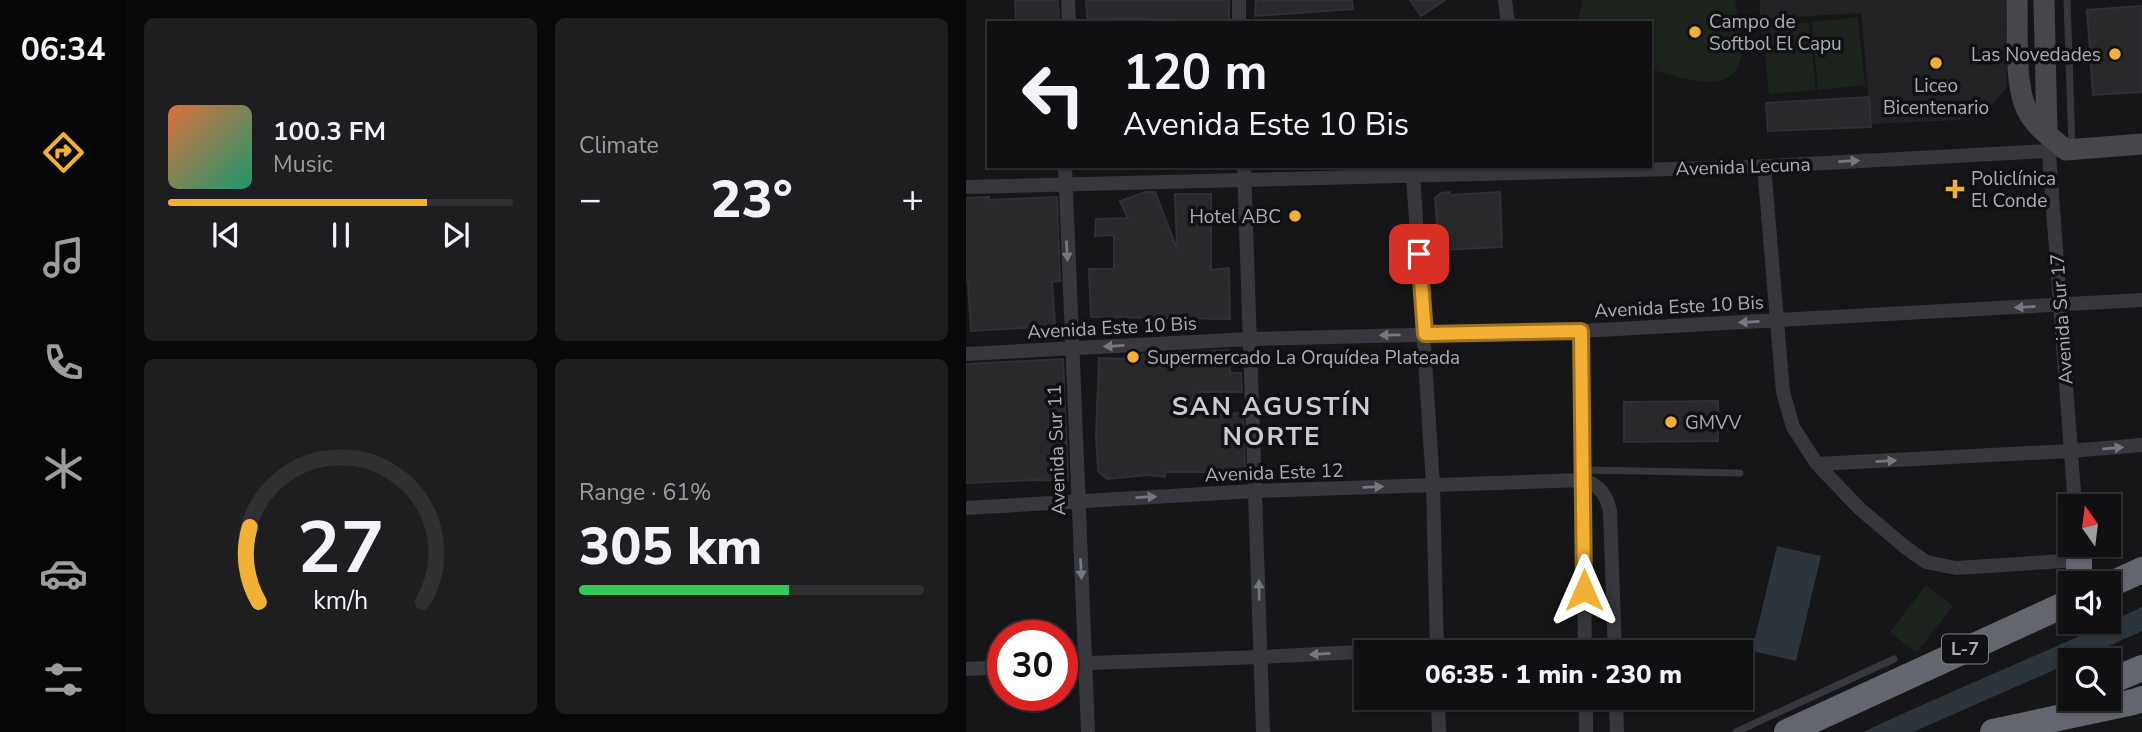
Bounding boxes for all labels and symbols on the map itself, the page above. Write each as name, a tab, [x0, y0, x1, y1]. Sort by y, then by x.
place label: Campo de Softbol El Capu	[1709, 9, 1842, 57]
marker: Campo de Softbol El Capu	[1687, 24, 1703, 40]
place label: Las Novedades	[1971, 42, 2101, 68]
marker: Las Novedades	[2107, 46, 2123, 62]
marker: Liceo Bicentenario	[1928, 55, 1944, 71]
place label: Liceo Bicentenario	[1883, 73, 1989, 121]
street label: Avenida Lecuna	[1675, 152, 1811, 182]
one-way arrow	[1838, 155, 1860, 166]
place label: Policlínica El Conde	[1971, 166, 2056, 214]
marker: Policlínica El Conde	[1945, 179, 1965, 199]
place label: Hotel ABC	[1189, 204, 1281, 230]
marker: Hotel ABC	[1287, 208, 1303, 224]
pin	[1389, 224, 1449, 284]
one-way arrow	[1062, 241, 1073, 263]
street label: Avenida Sur 17	[2044, 253, 2080, 385]
street label: Avenida Este 10 Bis	[1594, 290, 1765, 324]
one-way arrow	[2014, 302, 2036, 313]
street label: Avenida Este 10 Bis	[1027, 311, 1198, 345]
one-way arrow	[1738, 316, 1760, 327]
one-way arrow	[1379, 330, 1401, 341]
one-way arrow	[1102, 340, 1124, 351]
place label: Supermercado La Orquídea Plateada	[1147, 345, 1460, 371]
marker: Supermercado La Orquídea Plateada	[1125, 349, 1141, 365]
street label: Avenida Sur 11	[1042, 384, 1072, 516]
district label: SAN AGUSTÍN NORTE	[1172, 389, 1372, 454]
place label: GMVV	[1685, 410, 1742, 436]
marker: GMVV	[1663, 414, 1679, 430]
one-way arrow	[2102, 442, 2124, 453]
one-way arrow	[1875, 455, 1897, 466]
street label: Avenida Este 12	[1204, 458, 1344, 488]
one-way arrow	[1362, 481, 1384, 492]
one-way arrow	[1135, 491, 1157, 502]
north arrow	[2058, 494, 2121, 556]
position arrow	[1547, 553, 1621, 627]
one-way arrow	[1075, 558, 1086, 580]
one-way arrow	[1253, 579, 1265, 601]
speed limit sign: 30	[987, 620, 1078, 711]
road number: L-7	[1942, 634, 1988, 664]
one-way arrow	[1309, 649, 1331, 660]

